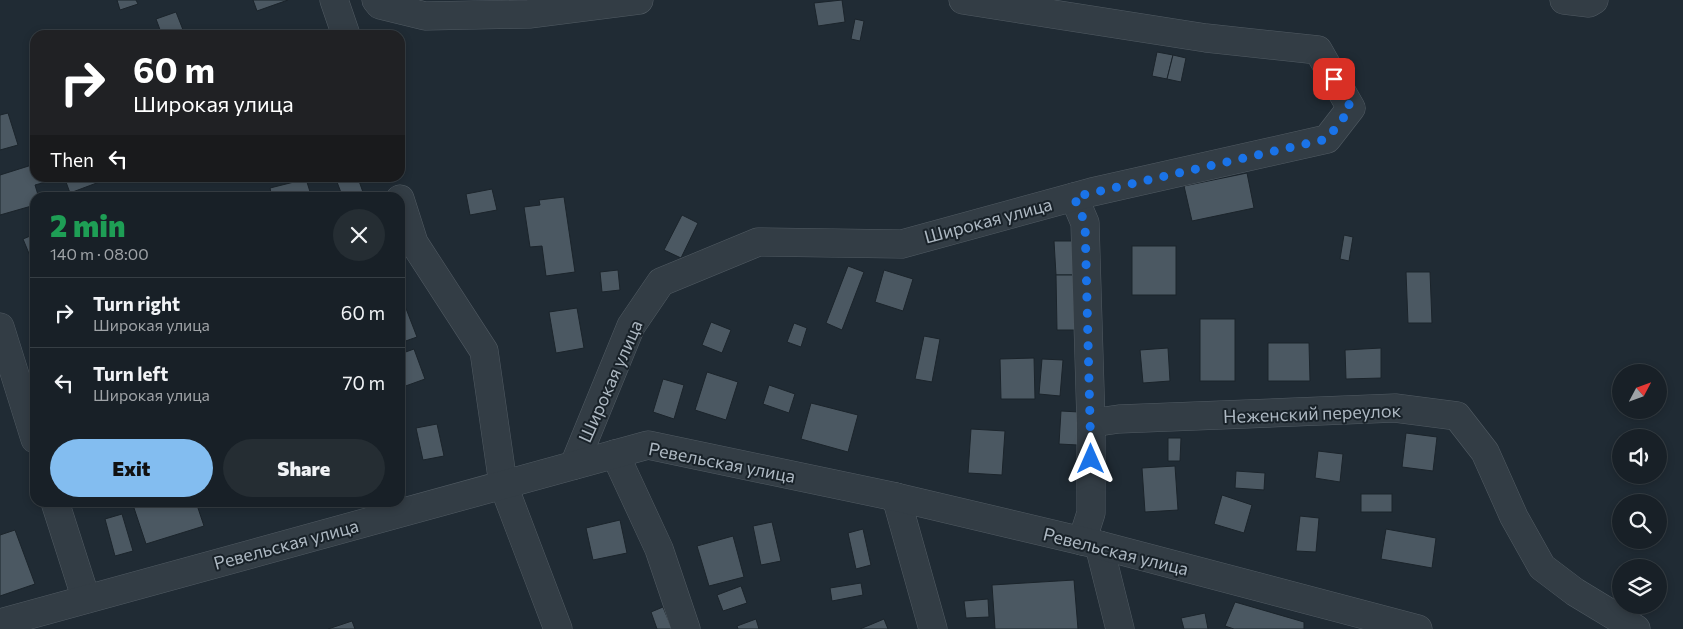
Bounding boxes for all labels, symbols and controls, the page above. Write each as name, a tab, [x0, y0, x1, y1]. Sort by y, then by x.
text: 60 m	[133, 47, 215, 90]
icon: right	[50, 50, 115, 115]
pin	[1313, 58, 1355, 100]
icon: arrive	[1320, 65, 1348, 93]
text: Широкая улица	[133, 90, 294, 117]
icon: left	[104, 145, 132, 173]
text: Then	[50, 148, 94, 171]
street label: Широкая улица	[922, 192, 1054, 248]
text: 2 min	[50, 206, 125, 243]
button: close	[333, 209, 385, 261]
text: 140 m · 08:00	[50, 244, 149, 263]
text: Turn right	[93, 292, 180, 315]
icon: right	[50, 299, 78, 327]
text: 60 m	[341, 301, 385, 324]
text: Широкая улица	[93, 315, 210, 334]
street label: Широкая улица	[573, 316, 647, 446]
text: Turn left	[93, 362, 168, 385]
north arrow	[1612, 364, 1668, 419]
map controls	[1612, 364, 1667, 614]
icon: left	[50, 369, 78, 397]
text: 70 m	[342, 371, 385, 394]
text: Широкая улица	[93, 385, 210, 404]
street label: Неженский переулок	[1223, 399, 1402, 427]
button: sound	[1612, 429, 1667, 484]
position arrow	[1064, 432, 1116, 484]
street label: Ревельская улица	[647, 437, 797, 487]
button: Exit	[50, 439, 213, 497]
button: Share	[223, 439, 385, 497]
button: search	[1612, 494, 1667, 549]
street label: Ревельская улица	[211, 514, 361, 574]
street label: Ревельская улица	[1041, 522, 1191, 580]
button: layers	[1612, 559, 1667, 614]

